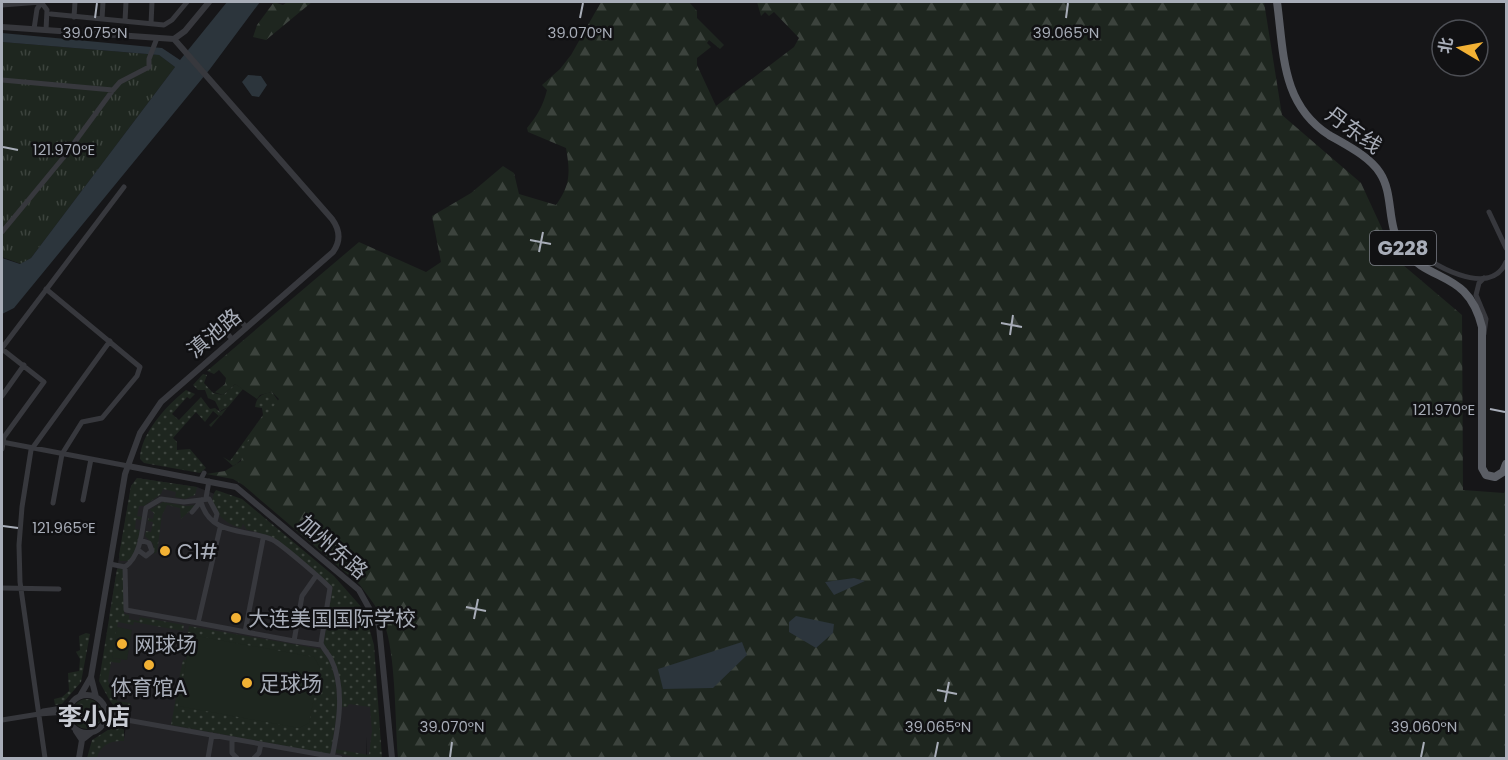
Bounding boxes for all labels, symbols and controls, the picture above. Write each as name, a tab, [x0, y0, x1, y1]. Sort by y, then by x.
north arrow	[1430, 18, 1490, 78]
text: 39.075°N	[62, 22, 128, 43]
text: 39.070°N	[547, 22, 613, 43]
text: 39.065°N	[1033, 22, 1099, 43]
text: 北	[1433, 36, 1458, 55]
street label: 丹东线	[1320, 100, 1388, 160]
text: 121.970°E	[33, 139, 95, 160]
road number: G228	[1370, 231, 1436, 265]
street label: 滇池路	[181, 302, 247, 364]
text: 121.970°E	[1413, 399, 1475, 420]
street label: 加州东路	[292, 509, 374, 585]
text: 121.965°E	[32, 517, 96, 538]
place label: C1#	[177, 537, 218, 566]
marker: C1#	[158, 544, 172, 558]
place label: 大连美国国际学校	[248, 604, 416, 633]
marker: 大连美国国际学校	[229, 611, 243, 625]
place label: 网球场	[134, 630, 197, 659]
marker: 网球场	[115, 637, 129, 651]
marker: 体育馆A	[142, 658, 156, 672]
place label: 足球场	[259, 669, 322, 698]
place label: 体育馆A	[110, 673, 188, 702]
marker: 足球场	[240, 676, 254, 690]
district label: 李小店	[58, 700, 130, 733]
text: 39.070°N	[419, 716, 485, 737]
text: 39.065°N	[905, 716, 971, 737]
text: 39.060°N	[1391, 716, 1457, 737]

